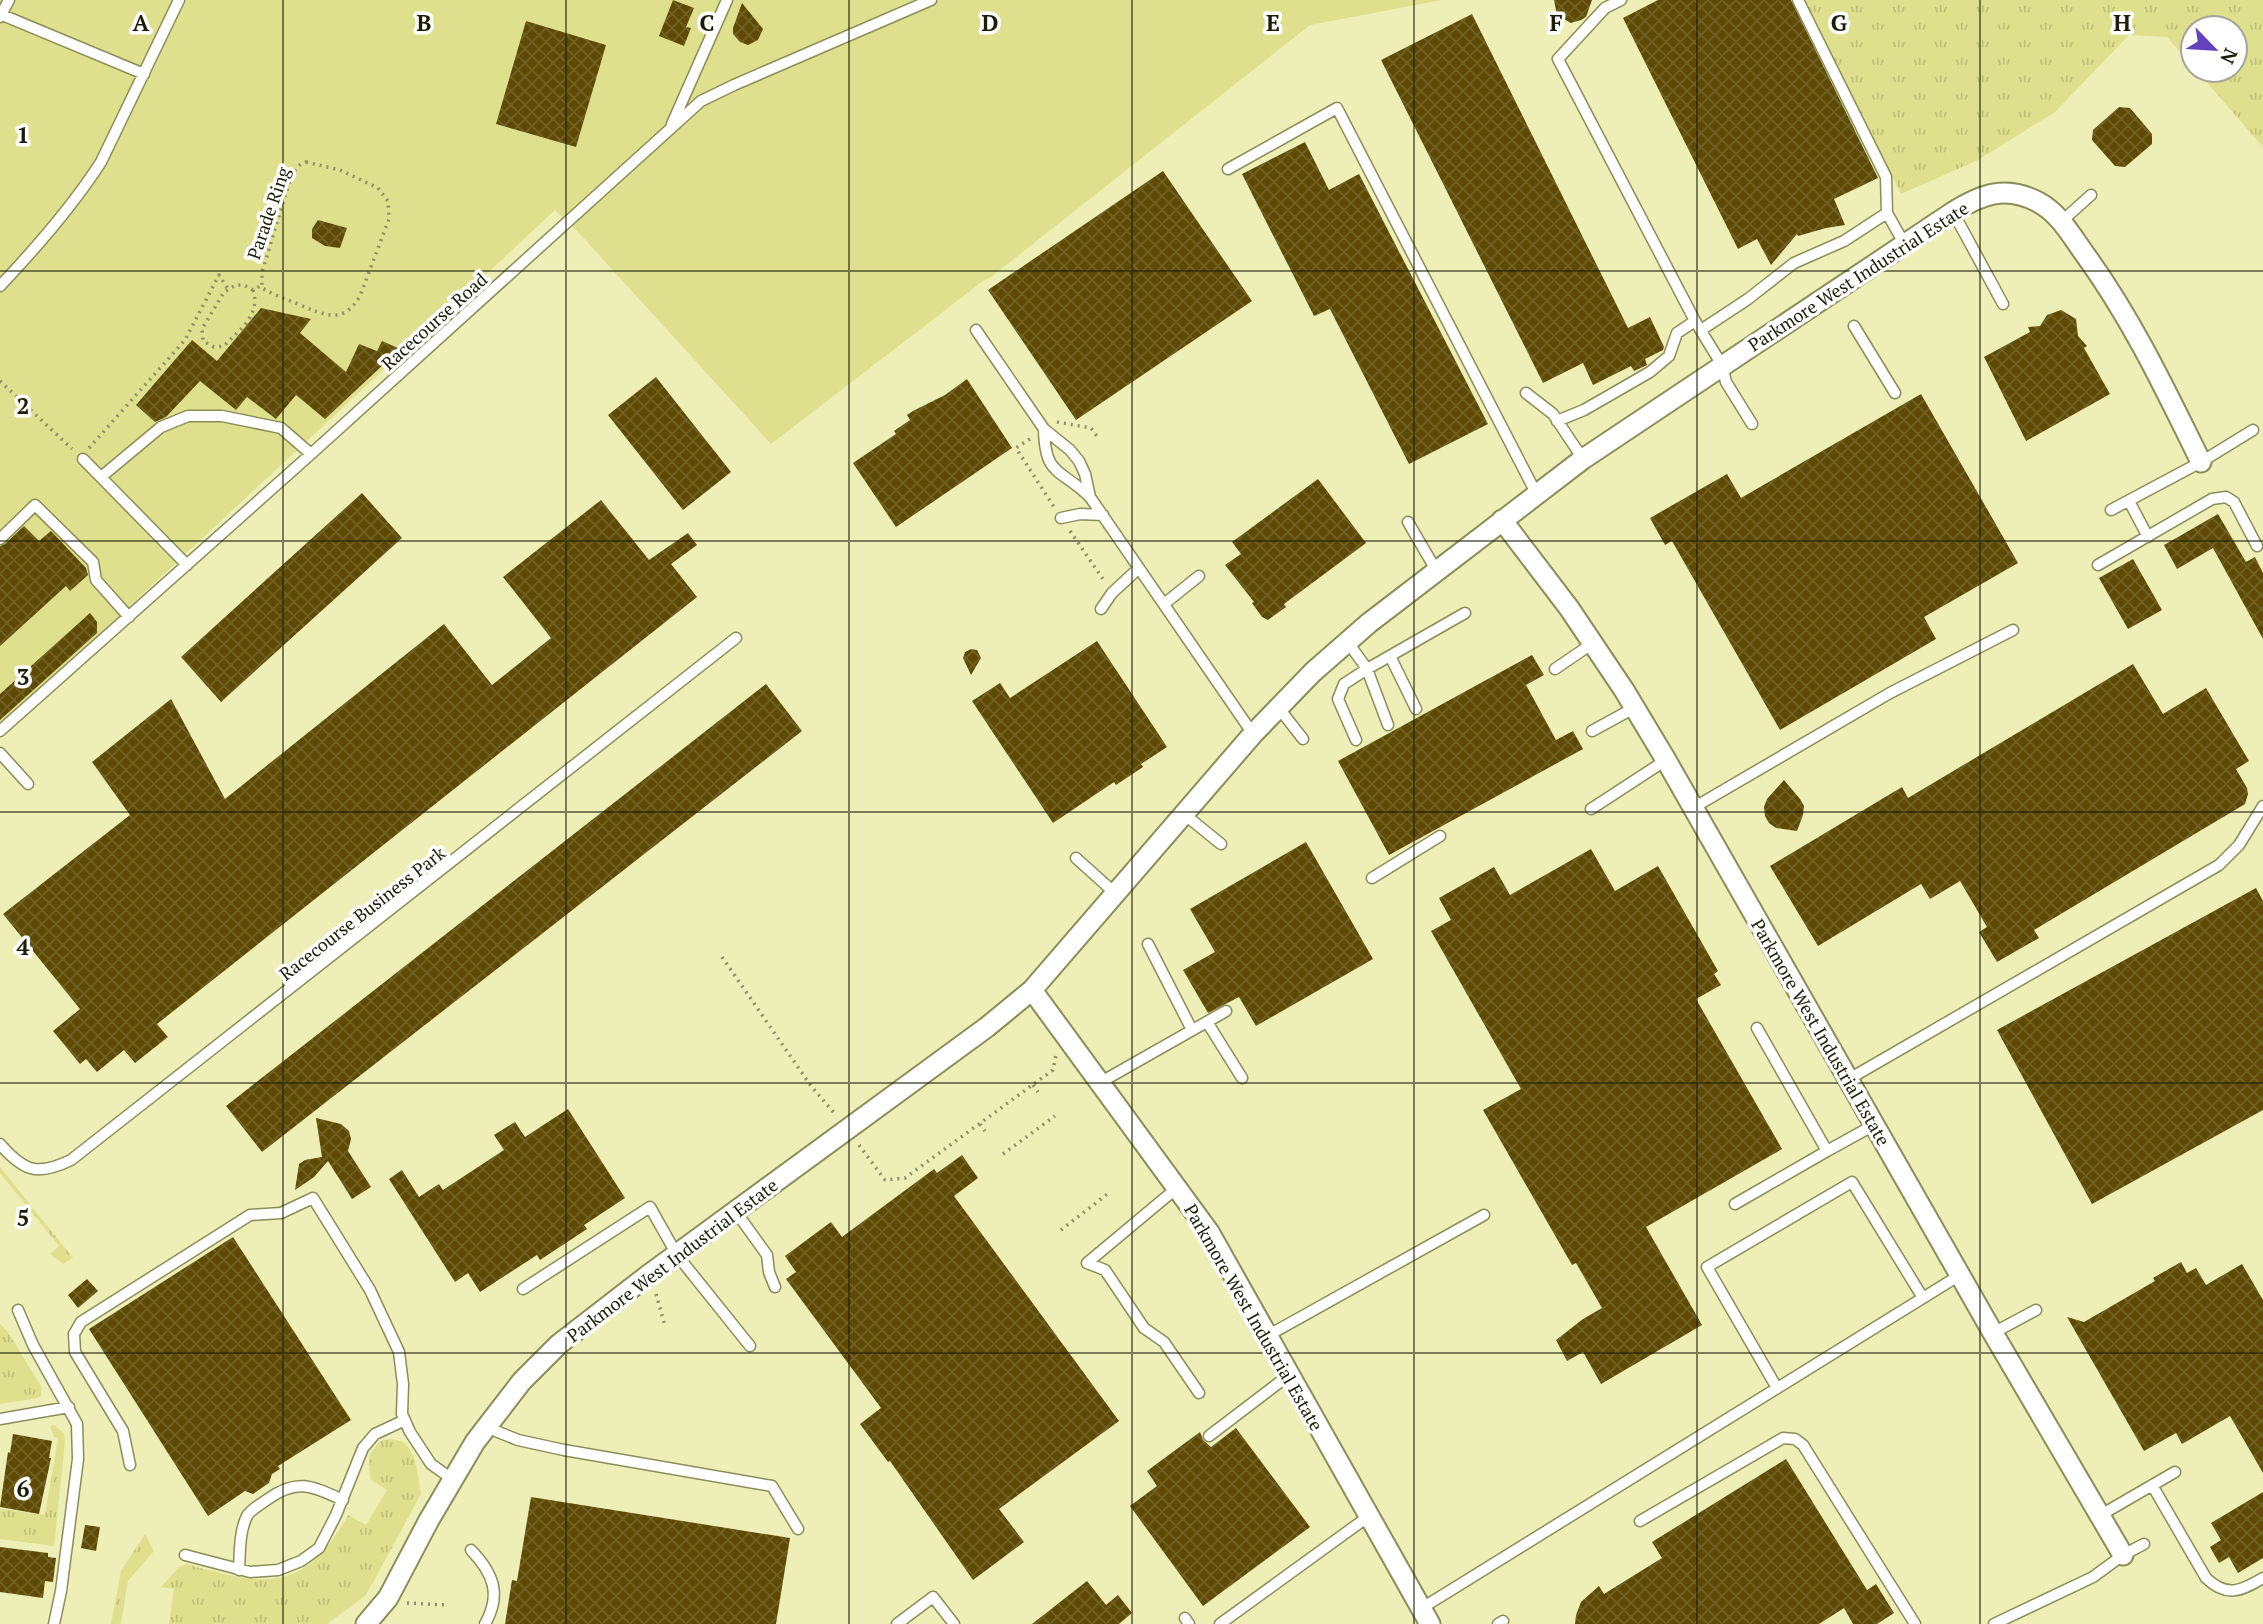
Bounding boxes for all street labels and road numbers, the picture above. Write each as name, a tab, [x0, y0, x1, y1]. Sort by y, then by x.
street label: Parade Ring	[241, 163, 295, 262]
street label: Parkmore West Industrial Estate	[1743, 196, 1973, 356]
street label: Racecourse Road	[376, 267, 492, 375]
street label: Racecourse Business Park	[274, 840, 451, 985]
street label: Parkmore West Industrial Estate	[1746, 914, 1896, 1150]
street label: Parkmore West Industrial Estate	[562, 1173, 782, 1347]
street label: Parkmore West Industrial Estate	[1179, 1199, 1329, 1435]

